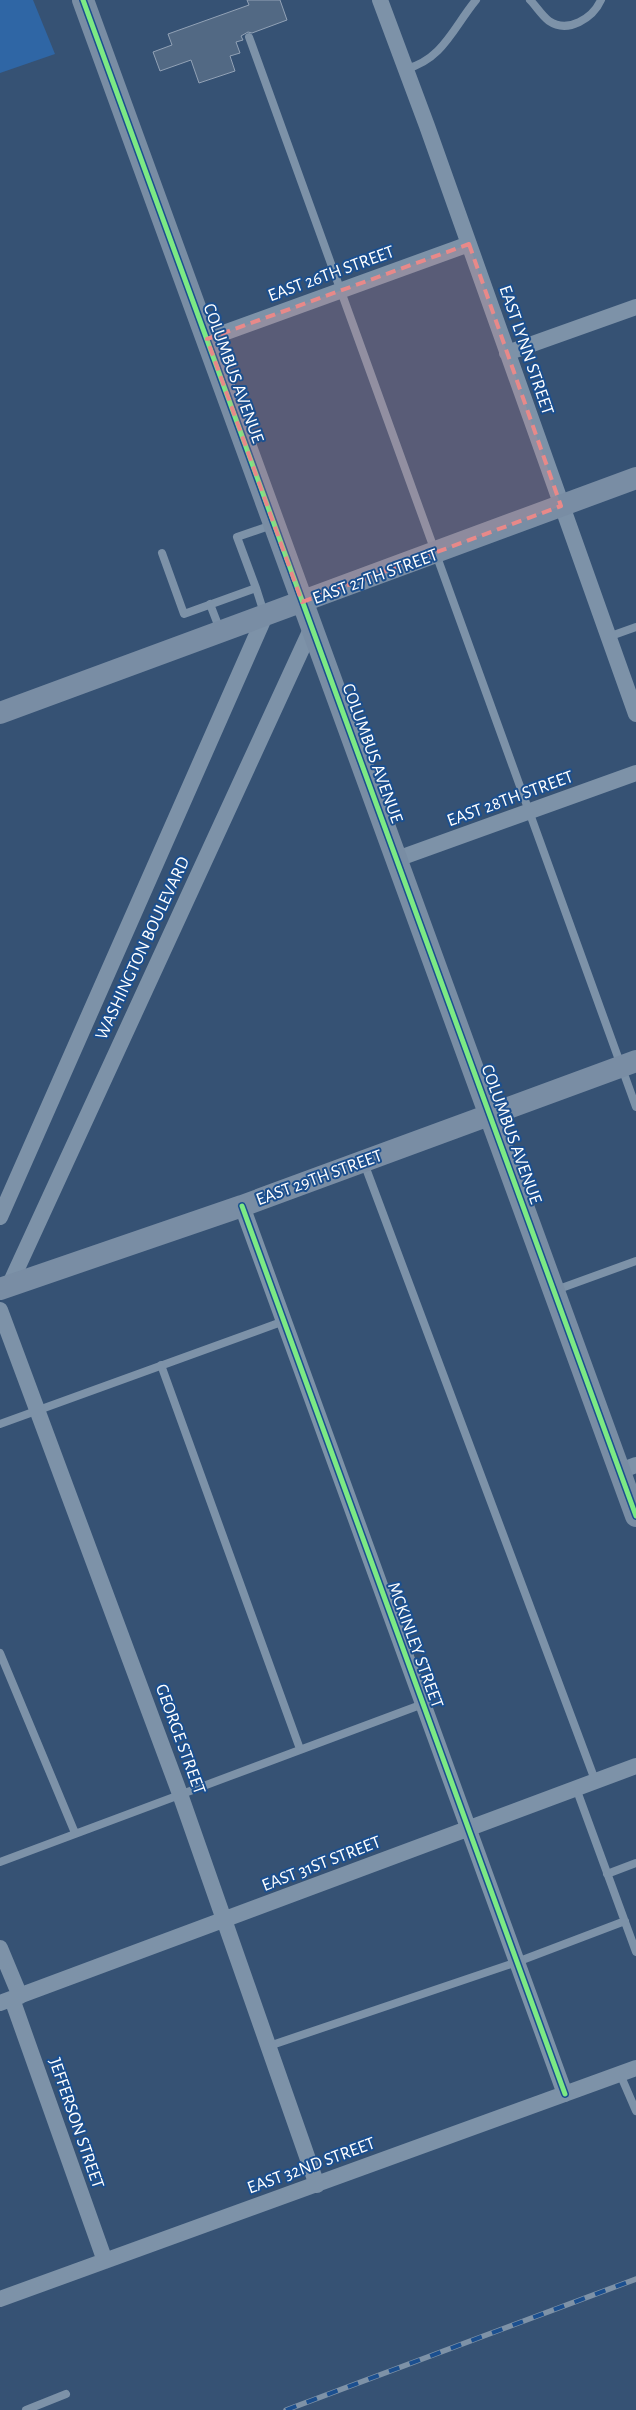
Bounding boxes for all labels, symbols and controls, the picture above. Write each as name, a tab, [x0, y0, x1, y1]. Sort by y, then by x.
street label: EAST 26TH STREET	[266, 243, 397, 305]
street label: EAST LYNN STREET	[495, 283, 557, 418]
street label: COLUMBUS AVENUE	[199, 301, 267, 446]
street label: EAST 27TH STREET	[310, 546, 441, 608]
street label: COLUMBUS AVENUE	[338, 681, 406, 826]
street label: EAST 28TH STREET	[445, 768, 576, 830]
street label: WASHINGTON BOULEVARD	[93, 854, 193, 1043]
street label: COLUMBUS AVENUE	[477, 1062, 545, 1207]
street label: EAST 29TH STREET	[254, 1147, 385, 1209]
street label: MCKINLEY STREET	[384, 1580, 446, 1711]
street label: GEORGE STREET	[152, 1682, 208, 1797]
street label: EAST 31ST STREET	[259, 1833, 384, 1895]
street label: JEFFERSON STREET	[45, 2056, 107, 2191]
street label: EAST 32ND STREET	[245, 2134, 378, 2197]

